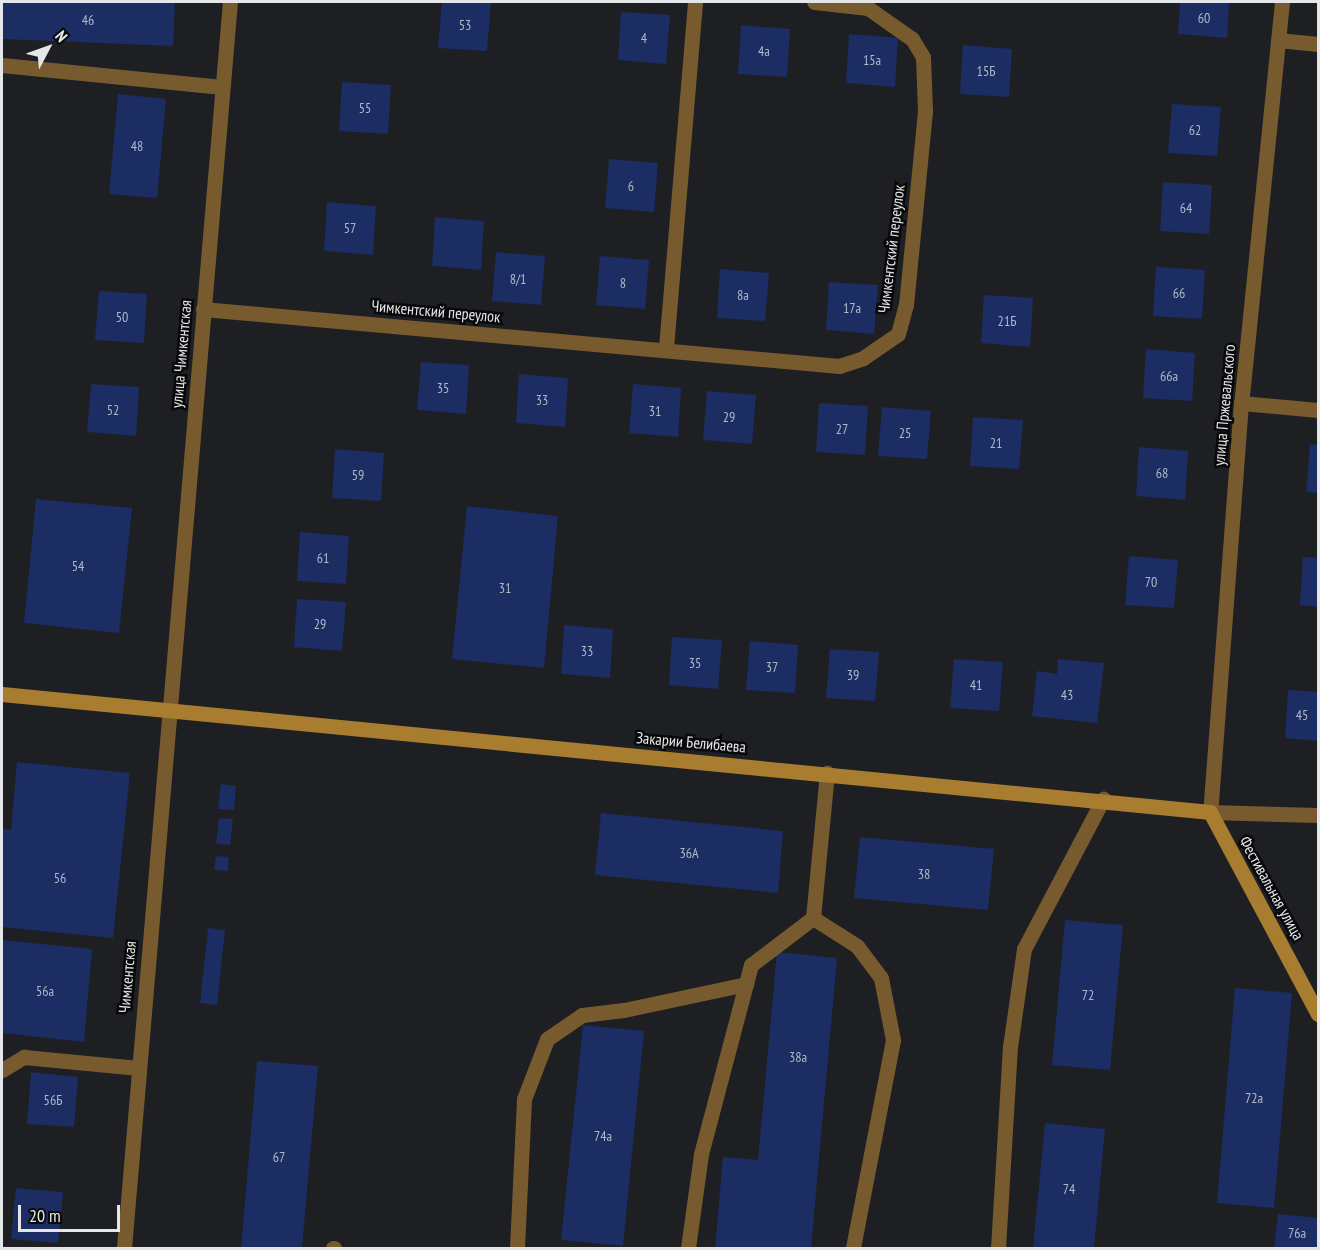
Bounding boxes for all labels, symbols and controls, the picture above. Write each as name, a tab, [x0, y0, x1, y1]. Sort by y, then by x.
house number: 60	[1198, 10, 1210, 26]
house number: 46	[82, 12, 94, 28]
house number: 53	[459, 17, 471, 33]
north arrow	[18, 18, 78, 78]
text: N	[51, 26, 72, 46]
house number: 4	[641, 30, 647, 46]
house number: 4а	[758, 43, 770, 59]
house number: 15а	[863, 52, 881, 68]
house number: 15Б	[977, 63, 995, 79]
house number: 55	[359, 100, 371, 116]
house number: 62	[1189, 122, 1201, 138]
house number: 48	[131, 138, 143, 154]
house number: 6	[628, 178, 634, 194]
street label: Чимкентский переулок	[874, 184, 908, 314]
house number: 64	[1180, 200, 1192, 216]
house number: 57	[344, 220, 356, 236]
house number: 8/1	[510, 271, 526, 287]
house number: 8	[620, 275, 626, 291]
house number: 66	[1173, 285, 1185, 301]
house number: 8а	[737, 287, 749, 303]
street label: Чимкентский переулок	[371, 296, 501, 326]
street label: улица Чимкентская	[167, 299, 195, 409]
house number: 17а	[843, 300, 861, 316]
house number: 50	[116, 309, 128, 325]
house number: 21Б	[998, 313, 1016, 329]
street label: улица Пржевальского	[1209, 343, 1239, 467]
house number: 66а	[1160, 368, 1178, 384]
house number: 35	[437, 380, 449, 396]
house number: 33	[536, 392, 548, 408]
house number: 52	[107, 402, 119, 418]
house number: 31	[649, 403, 661, 419]
house number: 29	[723, 409, 735, 425]
house number: 27	[836, 421, 848, 437]
house number: 25	[899, 425, 911, 441]
house number: 21	[990, 435, 1002, 451]
house number: 68	[1156, 465, 1168, 481]
house number: 59	[352, 467, 364, 483]
house number: 61	[317, 550, 329, 566]
house number: 54	[72, 558, 84, 574]
house number: 70	[1145, 574, 1157, 590]
house number: 31	[499, 580, 511, 596]
house number: 29	[314, 616, 326, 632]
house number: 33	[581, 643, 593, 659]
house number: 35	[689, 655, 701, 671]
house number: 37	[766, 659, 778, 675]
house number: 39	[847, 667, 859, 683]
house number: 41	[970, 677, 982, 693]
house number: 43	[1061, 687, 1073, 703]
house number: 45	[1296, 707, 1308, 723]
street label: Закарии Белибаева	[635, 728, 747, 756]
street label: Фестивальная улица	[1236, 833, 1308, 943]
house number: 36А	[679, 845, 699, 861]
house number: 38	[918, 866, 930, 882]
house number: 56	[54, 870, 66, 886]
street label: Чимкентская	[114, 940, 140, 1014]
house number: 56а	[36, 983, 54, 999]
house number: 72	[1082, 987, 1094, 1003]
house number: 38а	[789, 1049, 807, 1065]
house number: 72а	[1245, 1090, 1263, 1106]
house number: 56Б	[44, 1092, 62, 1108]
house number: 74а	[594, 1128, 612, 1144]
house number: 67	[273, 1149, 285, 1165]
house number: 74	[1063, 1181, 1075, 1197]
scale bar	[21, 1193, 123, 1231]
text: 20 m	[29, 1204, 61, 1227]
house number: 76а	[1288, 1225, 1306, 1241]

